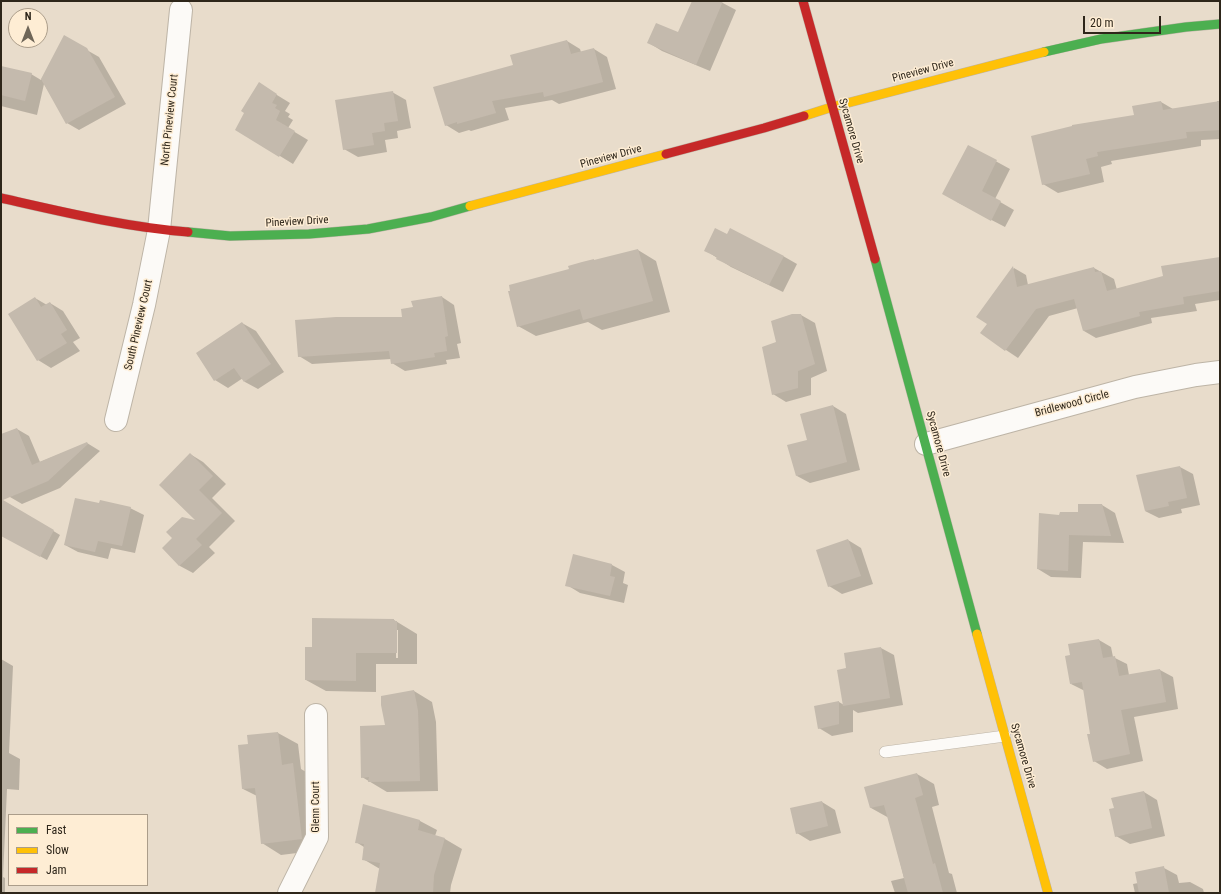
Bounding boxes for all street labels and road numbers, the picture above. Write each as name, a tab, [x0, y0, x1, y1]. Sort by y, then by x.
street label: Pineview Drive	[891, 56, 955, 86]
street label: North Pineview Court	[159, 74, 181, 166]
street label: Sycamore Drive	[835, 97, 867, 165]
street label: Pineview Drive	[579, 142, 643, 172]
street label: Pineview Drive	[265, 214, 329, 230]
street label: South Pineview Court	[122, 278, 156, 372]
street label: Bridlewood Circle	[1034, 388, 1110, 420]
street label: Sycamore Drive	[923, 410, 953, 478]
street label: Sycamore Drive	[1007, 722, 1039, 790]
street label: Glenn Court	[309, 781, 323, 833]

